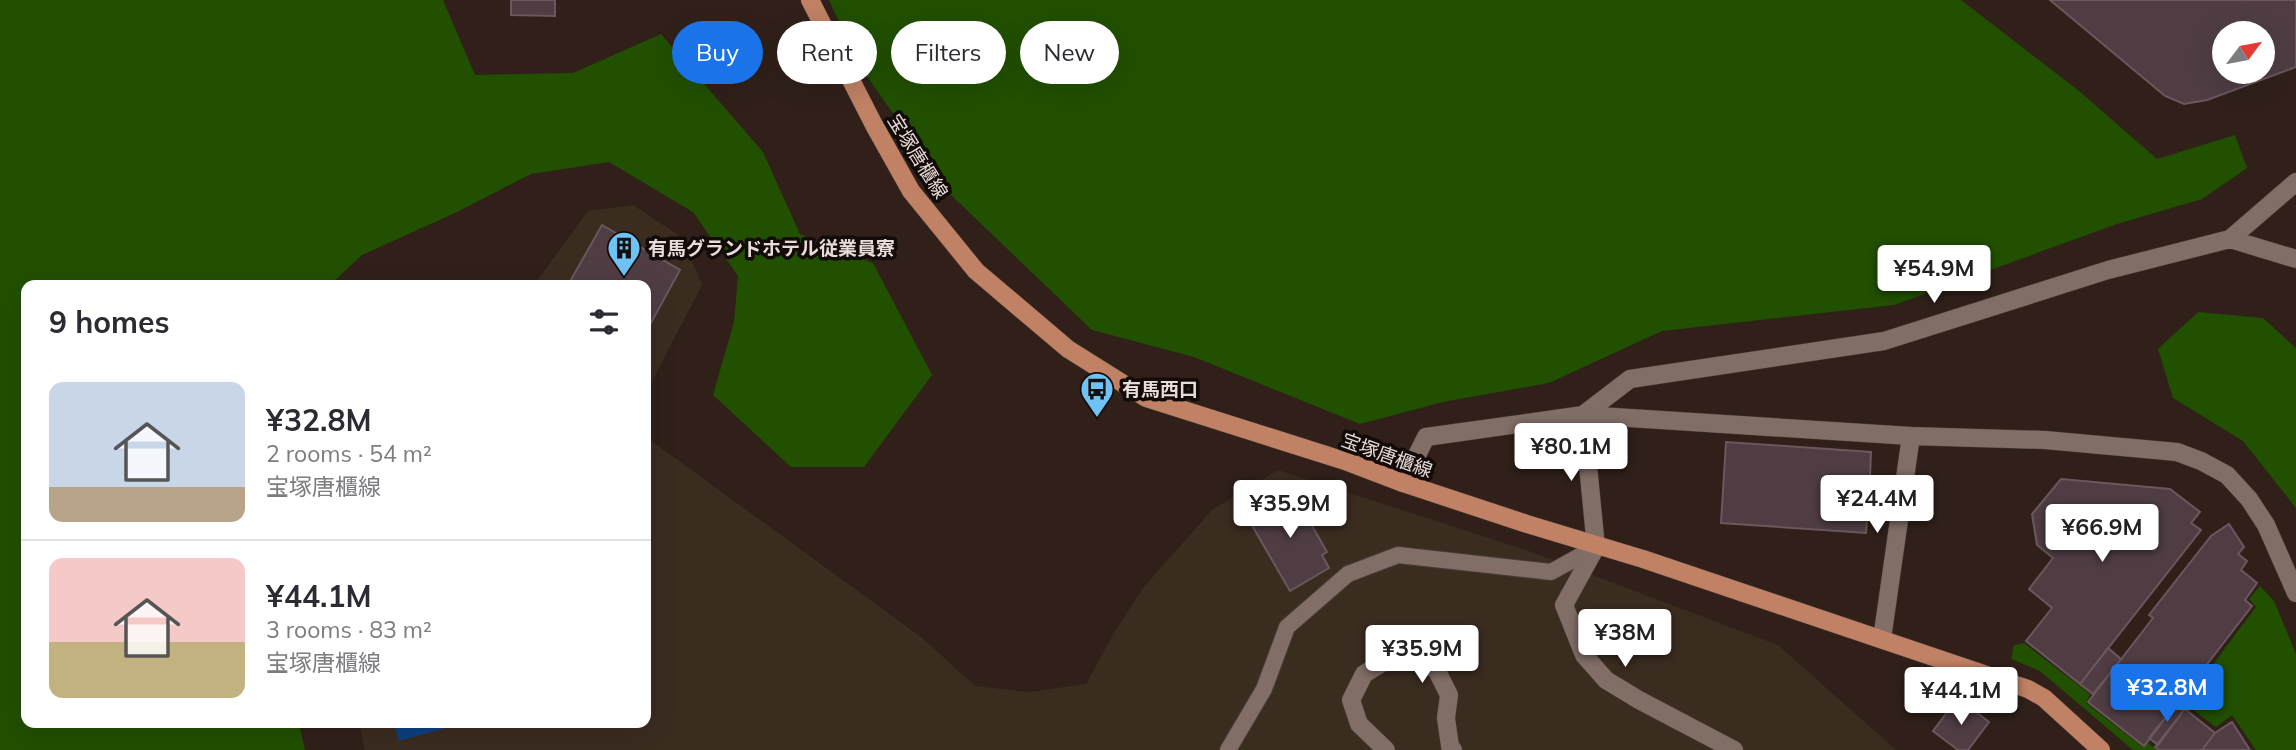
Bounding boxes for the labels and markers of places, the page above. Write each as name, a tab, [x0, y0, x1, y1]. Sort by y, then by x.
building icon: 有馬グランドホテル従業員寮	[605, 229, 643, 278]
place label: 有馬グランドホテル従業員寮	[648, 236, 895, 260]
pin: ¥54.9M	[1877, 246, 1991, 305]
bus stop icon: 有馬西口	[1078, 370, 1116, 419]
place label: 有馬西口	[1122, 377, 1198, 401]
pin: ¥80.1M	[1514, 424, 1628, 483]
pin: ¥24.4M	[1820, 476, 1934, 535]
pin: ¥35.9M	[1233, 480, 1347, 540]
pin: ¥66.9M	[2045, 504, 2159, 564]
pin: ¥38M	[1584, 610, 1666, 669]
pin: ¥35.9M	[1365, 626, 1479, 685]
pin: ¥32.8M	[2110, 664, 2224, 724]
pin: ¥44.1M	[1904, 668, 2018, 727]

